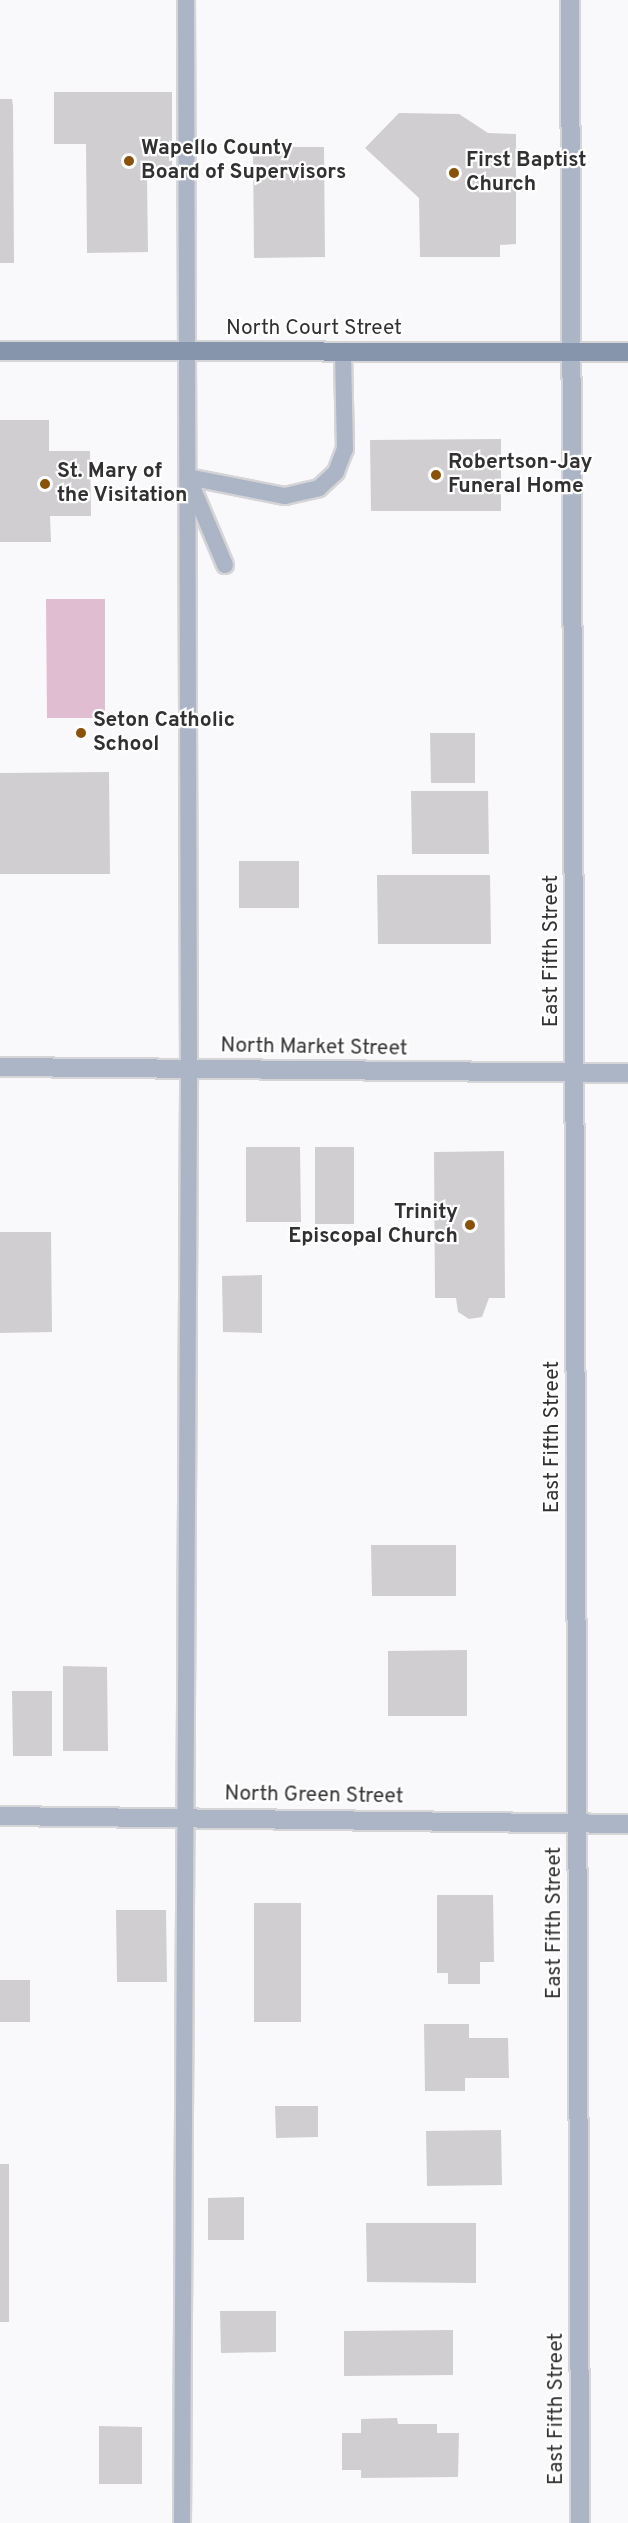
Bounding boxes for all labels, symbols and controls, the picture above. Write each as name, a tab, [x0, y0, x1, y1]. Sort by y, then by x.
place label: Wapello County Board of Supervisors	[141, 136, 346, 186]
place label: First Baptist Church	[466, 148, 587, 198]
marker: Wapello County Board of Supervisors	[122, 154, 136, 168]
marker: First Baptist Church	[447, 166, 461, 180]
street label: North Court Street	[226, 316, 402, 342]
place label: Robertson-Jay Funeral Home	[448, 450, 593, 500]
place label: St. Mary of the Visitation	[57, 459, 188, 509]
marker: Robertson-Jay Funeral Home	[429, 468, 443, 482]
marker: St. Mary of the Visitation	[38, 477, 52, 491]
place label: Seton Catholic School	[93, 708, 235, 758]
marker: Seton Catholic School	[74, 726, 88, 740]
street label: East Fifth Street	[539, 875, 565, 1027]
street label: North Market Street	[220, 1034, 408, 1062]
place label: Trinity Episcopal Church	[288, 1200, 458, 1250]
marker: Trinity Episcopal Church	[463, 1218, 477, 1232]
street label: East Fifth Street	[540, 1361, 566, 1513]
street label: North Green Street	[224, 1782, 404, 1810]
street label: East Fifth Street	[542, 1847, 568, 1999]
street label: East Fifth Street	[544, 2333, 570, 2485]

